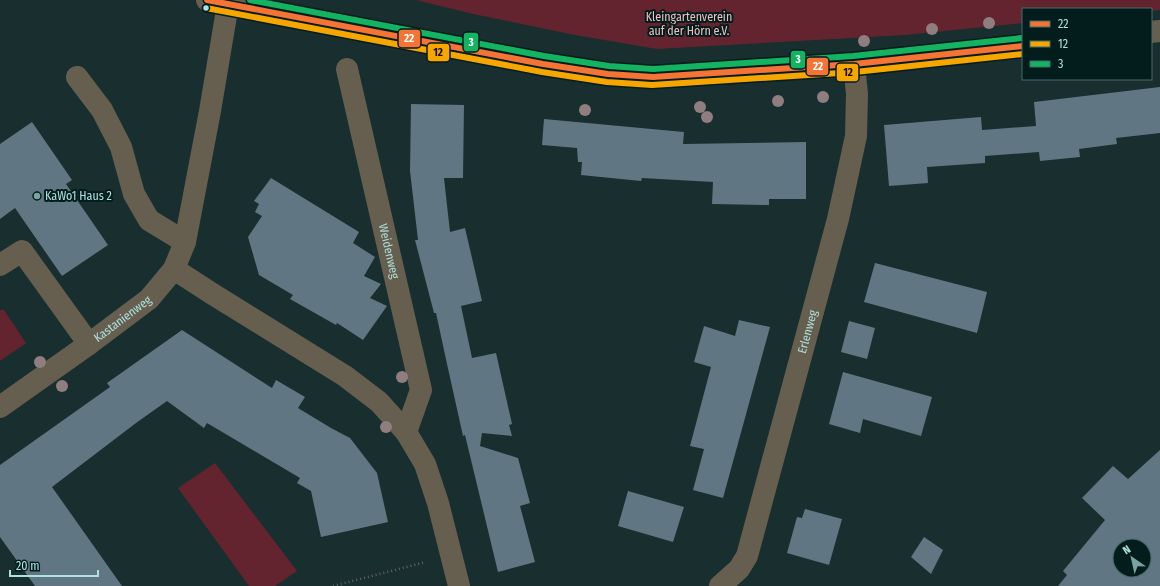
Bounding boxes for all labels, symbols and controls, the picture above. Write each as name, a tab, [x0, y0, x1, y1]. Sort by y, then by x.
unlabelled marker	[201, 3, 211, 13]
legend	[1022, 8, 1152, 80]
park label: Kleingartenverein auf der Hörn e.V.	[646, 10, 732, 38]
text: 22	[1058, 17, 1069, 31]
line badge: 22	[398, 29, 421, 48]
text: 22	[403, 32, 414, 45]
line badge: 3	[463, 32, 479, 52]
text: 3	[467, 36, 474, 49]
text: 12	[1058, 37, 1068, 51]
line badge: 12	[427, 43, 450, 62]
text: 12	[433, 46, 443, 59]
line badge: 3	[790, 50, 806, 69]
text: 3	[794, 53, 801, 66]
line badge: 22	[806, 57, 829, 76]
text: 3	[1058, 57, 1063, 71]
text: 22	[812, 60, 823, 73]
line badge: 12	[836, 63, 859, 82]
text: 12	[843, 66, 853, 79]
place label: KaWo1 Haus 2	[45, 189, 112, 203]
marker: KaWo1 Haus 2	[32, 191, 42, 201]
street label: Weidenweg	[376, 222, 402, 280]
street label: Kastanienweg	[91, 293, 154, 345]
street label: Erlenweg	[795, 308, 820, 355]
north arrow	[1112, 538, 1152, 578]
text: N	[1120, 543, 1133, 557]
scale bar	[10, 552, 98, 578]
text: 20 m	[16, 559, 40, 573]

